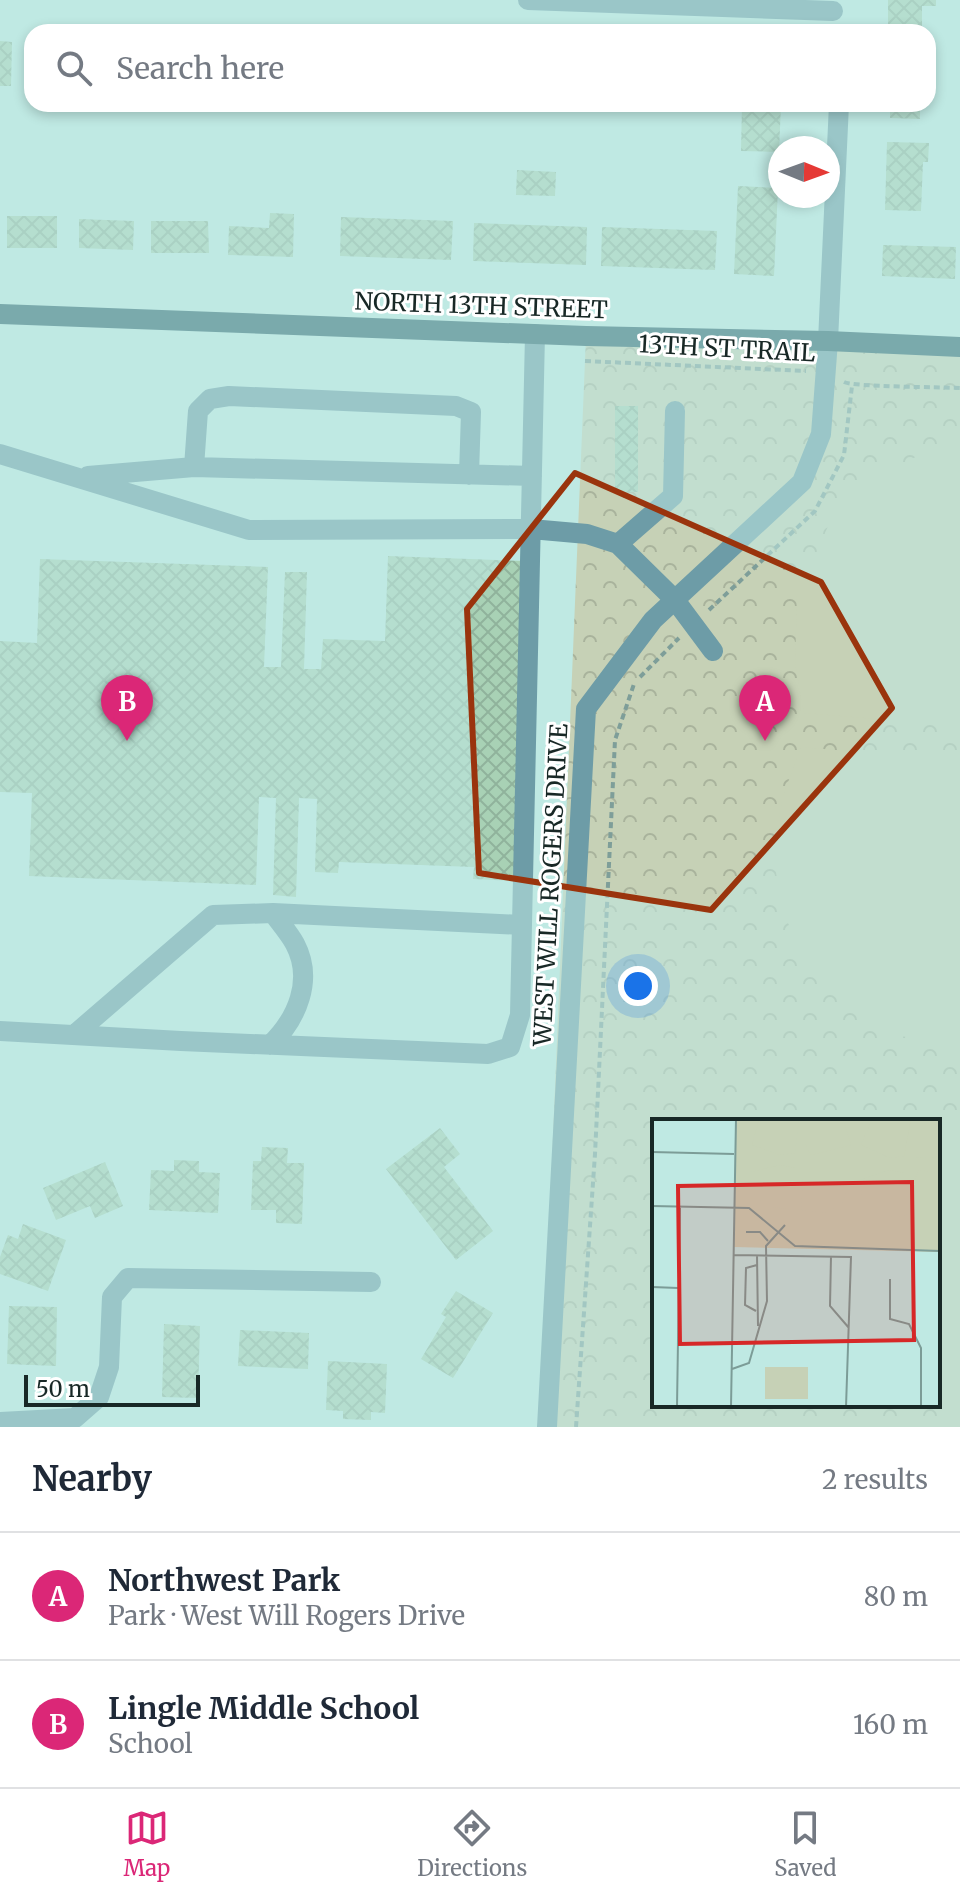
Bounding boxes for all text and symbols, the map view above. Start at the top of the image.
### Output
search box [24,24,936,112]
icon: search [52,46,96,90]
text: Search here [116,49,284,87]
north arrow [768,136,840,208]
street label: NORTH 13TH STREET [354,286,608,325]
street label: 13TH ST TRAIL [638,328,816,369]
pin: B [101,675,153,741]
pin: A [739,675,791,741]
street label: WEST WILL ROGERS DRIVE [527,722,574,1048]
your location [618,966,658,1006]
inset map [652,1119,940,1407]
scale bar [24,1371,200,1407]
text: 50 m [36,1375,90,1403]
text: Nearby [32,1458,152,1500]
text: 2 results [822,1463,928,1496]
text: Northwest Park [108,1561,340,1599]
text: A [49,1580,67,1613]
text: 80 m [864,1580,928,1613]
text: Park · West Will Rogers Drive [108,1599,465,1632]
text: Lingle Middle School [108,1689,419,1727]
text: B [49,1708,67,1741]
text: 160 m [853,1708,928,1741]
text: School [108,1727,193,1760]
tab: Map [123,1806,170,1882]
tab: Directions [417,1806,527,1882]
tab: Saved [774,1806,837,1882]

